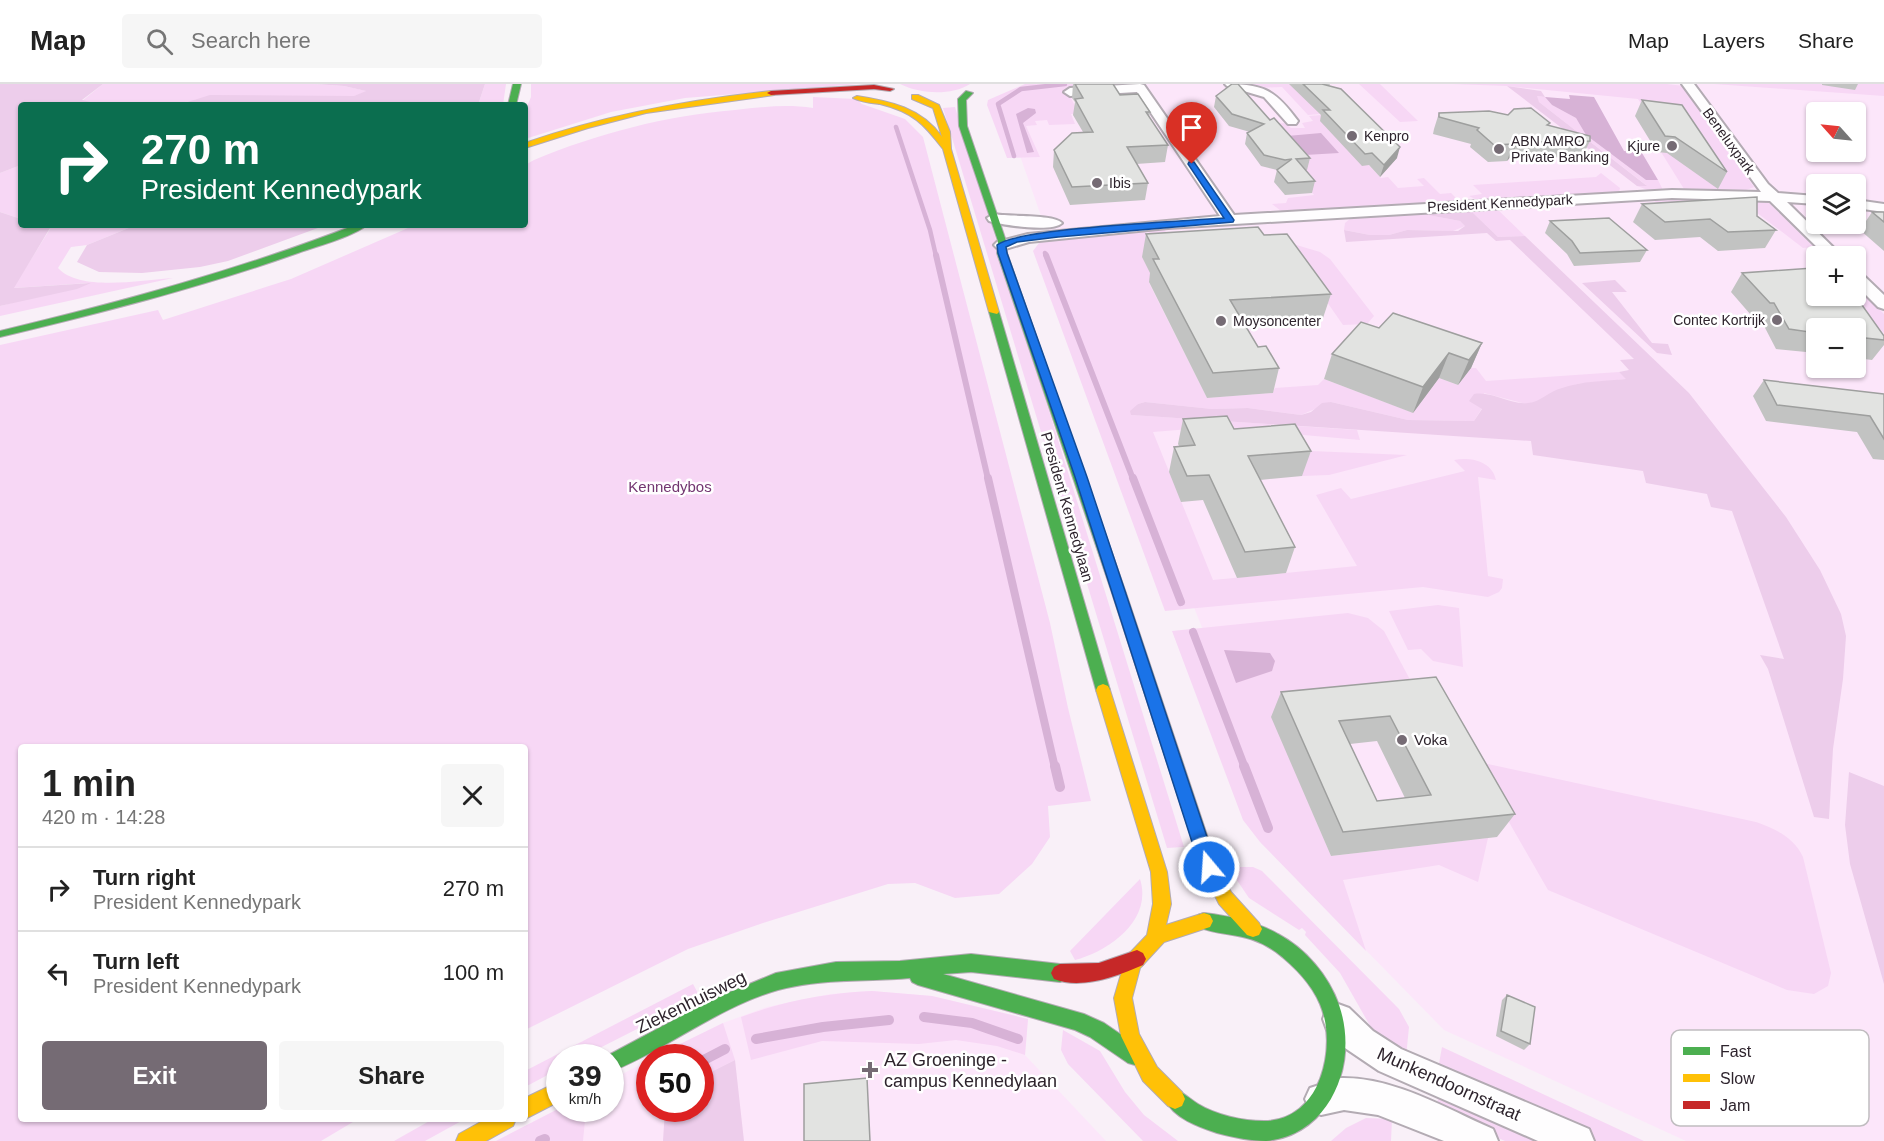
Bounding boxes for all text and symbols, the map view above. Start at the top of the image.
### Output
search box [122,14,542,68]
text: Map [30,25,86,56]
icon: search [143,25,176,58]
text: Search here [191,28,311,53]
text: Map [1628,29,1669,52]
text: Layers [1702,29,1765,52]
text: Share [1798,29,1854,52]
pin [1166,102,1217,164]
north arrow [1806,102,1866,162]
map controls [1806,102,1866,378]
street label: Beneluxpark [1700,105,1759,178]
icon: arrive [1175,111,1208,144]
icon: right [42,126,120,204]
text: 270 m [141,126,260,173]
place label: Kenpro [1364,128,1409,144]
marker: Kenpro [1345,129,1359,143]
place label: ABN AMRO Private Banking [1511,133,1609,165]
place label: Kjure [1627,138,1660,154]
marker: Kjure [1665,139,1679,153]
marker: ABN AMRO Private Banking [1492,142,1506,156]
button: layers [1806,174,1866,234]
text: President Kennedypark [141,175,422,205]
place label: Ibis [1109,175,1131,191]
marker: Ibis [1090,176,1104,190]
street label: President Kennedypark [1427,191,1574,215]
button: + [1806,246,1866,306]
place label: Contec Kortrijk [1673,312,1766,328]
place label: Moysoncenter [1233,313,1321,329]
marker: Contec Kortrijk [1770,313,1784,327]
marker: Moysoncenter [1214,314,1228,328]
button: − [1806,318,1866,378]
street label: President Kennedylaan [1038,430,1097,584]
park label: Kennedybos [628,478,712,495]
place label: Voka [1414,731,1448,748]
marker: Voka [1395,733,1409,747]
text: 1 min [42,763,136,804]
button: close [441,764,504,827]
text: 420 m · 14:28 [42,806,165,828]
position arrow [1177,835,1241,899]
text: Turn right [93,865,195,890]
icon: right [42,873,75,906]
text: 270 m [443,876,504,901]
text: President Kennedypark [93,891,301,913]
text: Turn left [93,949,179,974]
icon: left [42,957,75,990]
text: 100 m [443,960,504,985]
street label: Ziekenhuisweg [633,967,749,1037]
text: President Kennedypark [93,975,301,997]
legend [1671,1030,1869,1126]
button: Exit [42,1041,267,1110]
button: Share [279,1041,504,1110]
street label: Munkendoornstraat [1374,1043,1524,1125]
text: Fast [1720,1043,1752,1060]
speed limit sign: 50 [636,1044,714,1122]
place label: AZ Groeninge - campus Kennedylaan [884,1050,1057,1091]
text: 39 [568,1059,602,1092]
marker: AZ Groeninge - campus Kennedylaan [861,1061,879,1079]
text: Slow [1720,1070,1755,1087]
text: km/h [569,1090,601,1107]
text: Jam [1720,1097,1750,1114]

